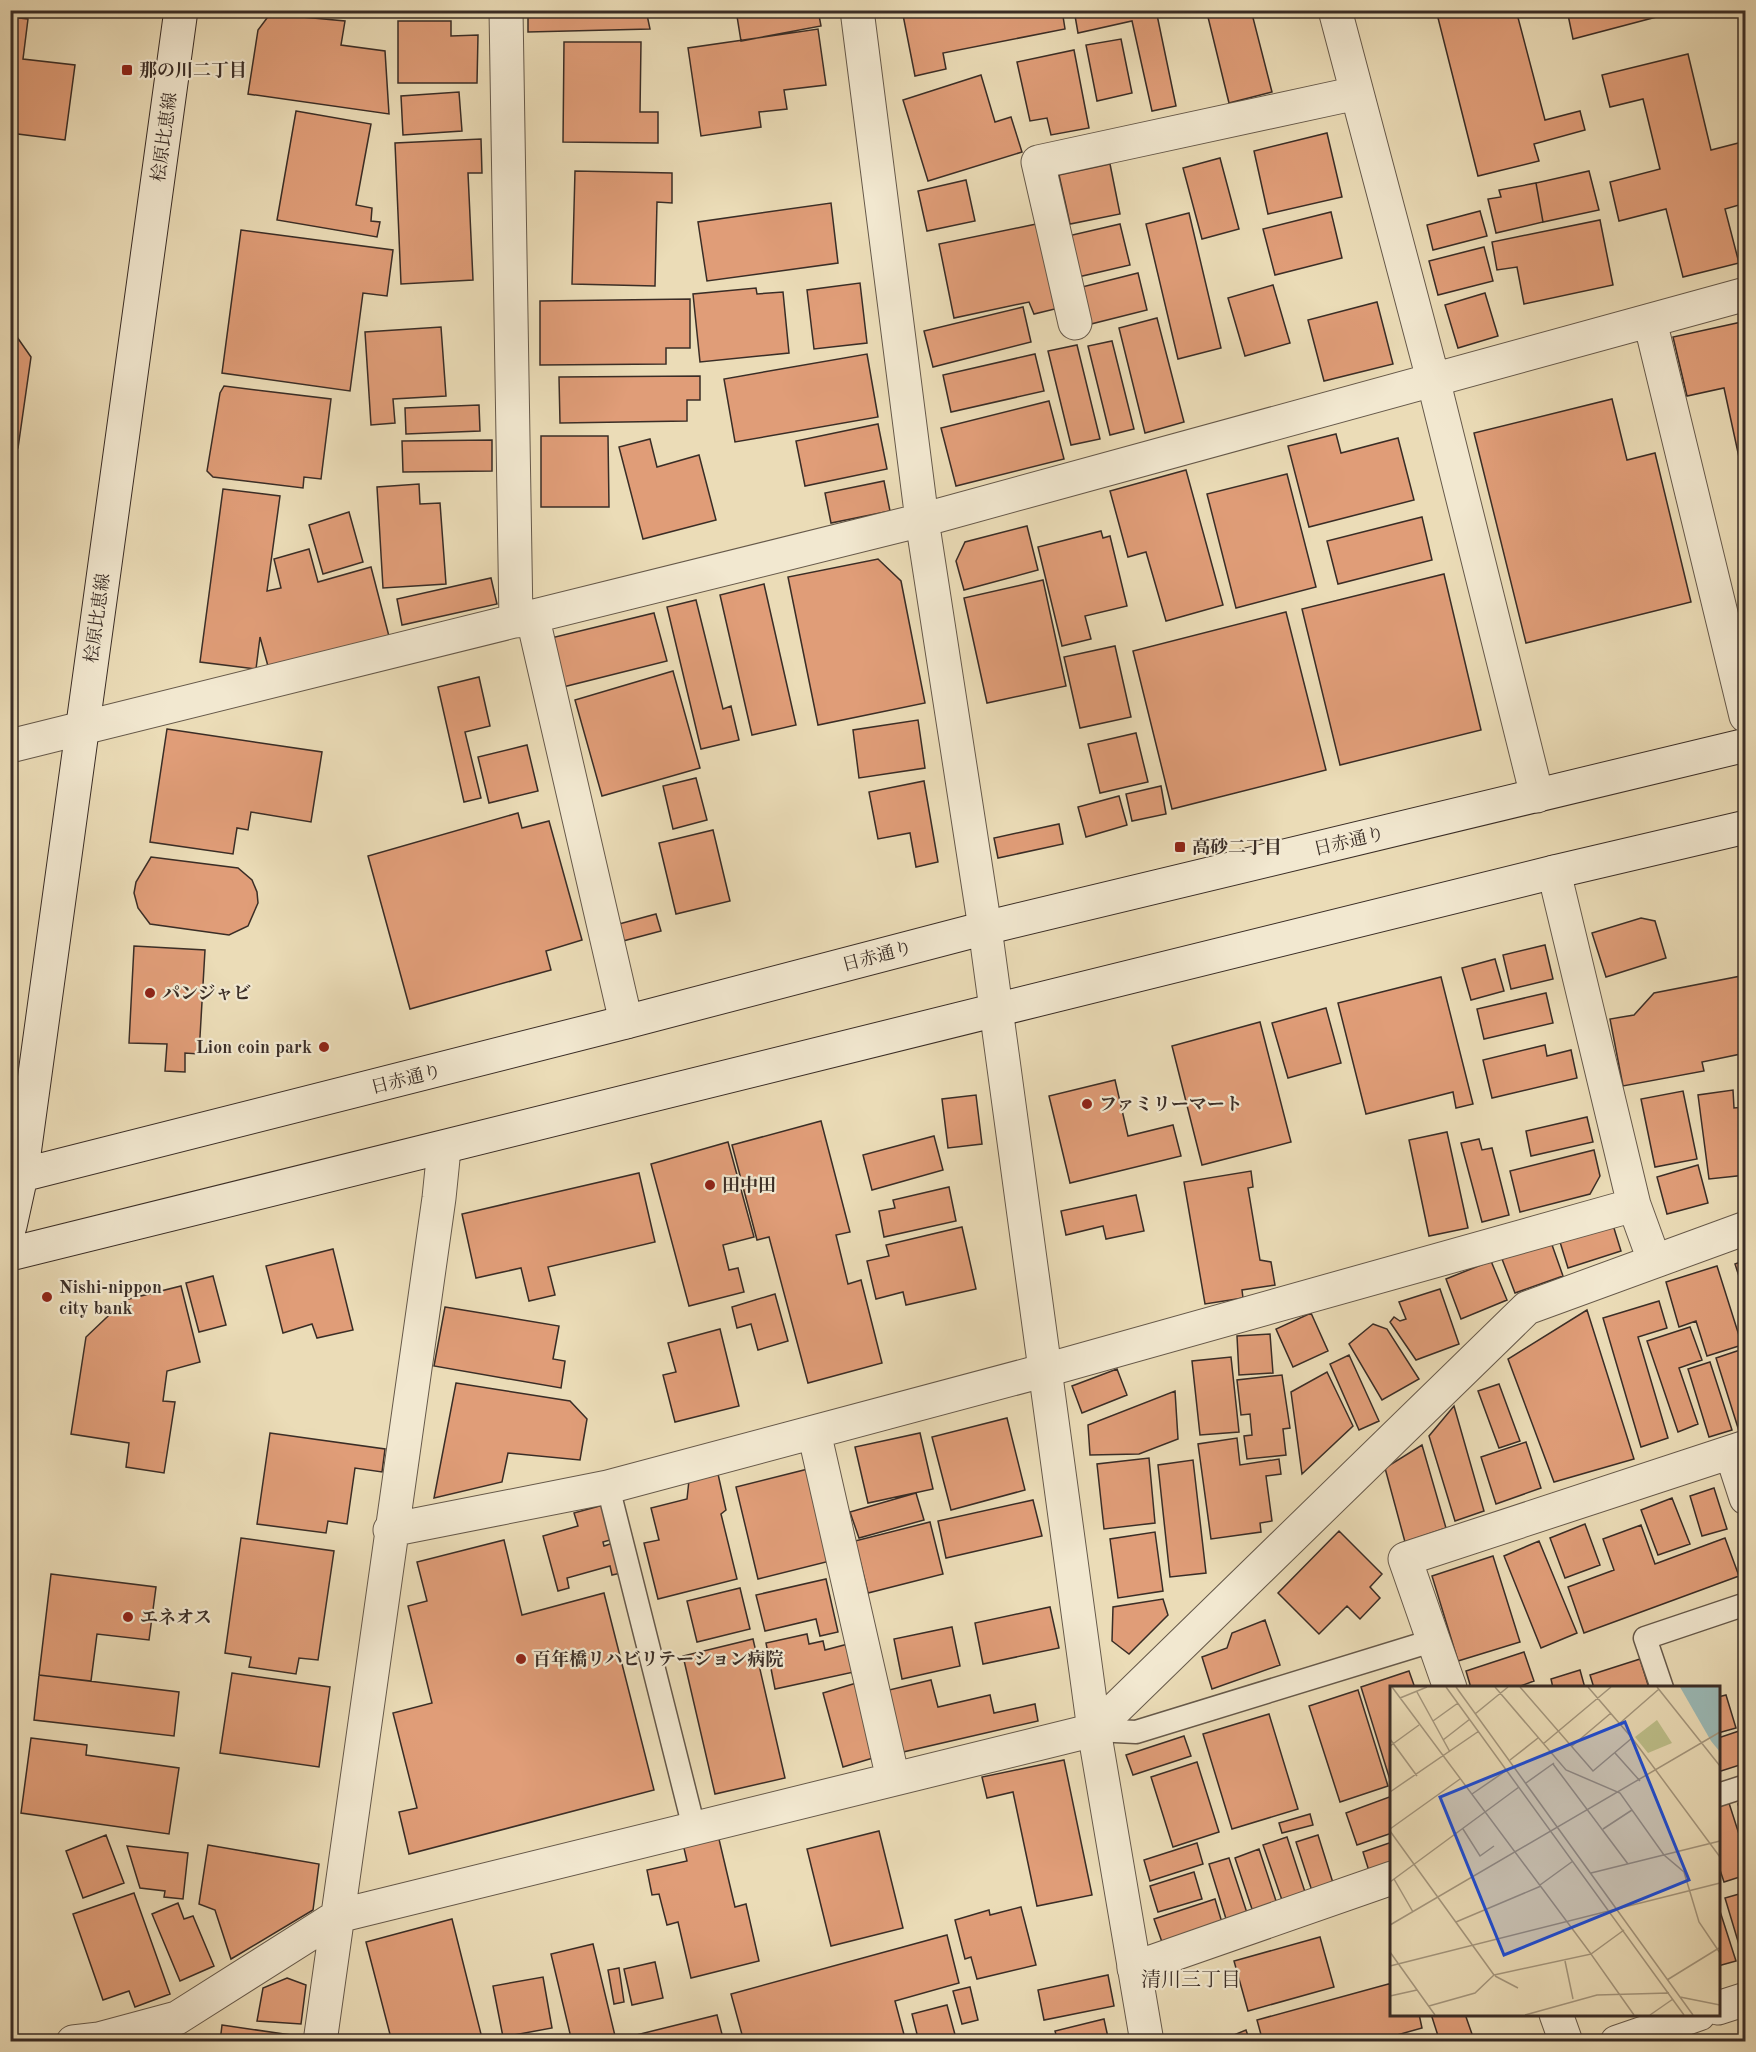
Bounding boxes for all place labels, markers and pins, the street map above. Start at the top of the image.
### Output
place label: 那の川二丁目 [139,60,247,80]
marker: 那の川二丁目 [120,63,134,77]
place label: 高砂二丁目 [1192,837,1282,857]
marker: 高砂二丁目 [1173,840,1187,854]
place label: パンジャビ [162,984,251,1003]
marker: パンジャビ [143,986,157,1000]
place label: Lion coin park [196,1039,312,1057]
marker: Lion coin park [317,1040,331,1054]
place label: ファミリーマート [1099,1095,1243,1114]
marker: ファミリーマート [1080,1097,1094,1111]
place label: 田中田 [722,1175,776,1195]
marker: 田中田 [703,1178,717,1192]
place label: Nishi-nippon city bank [59,1279,162,1318]
marker: Nishi-nippon city bank [40,1290,54,1304]
place label: エネオス [140,1607,212,1627]
marker: エネオス [121,1610,135,1624]
place label: 百年橋リハビリテーション病院 [533,1649,783,1669]
marker: 百年橋リハビリテーション病院 [514,1652,528,1666]

